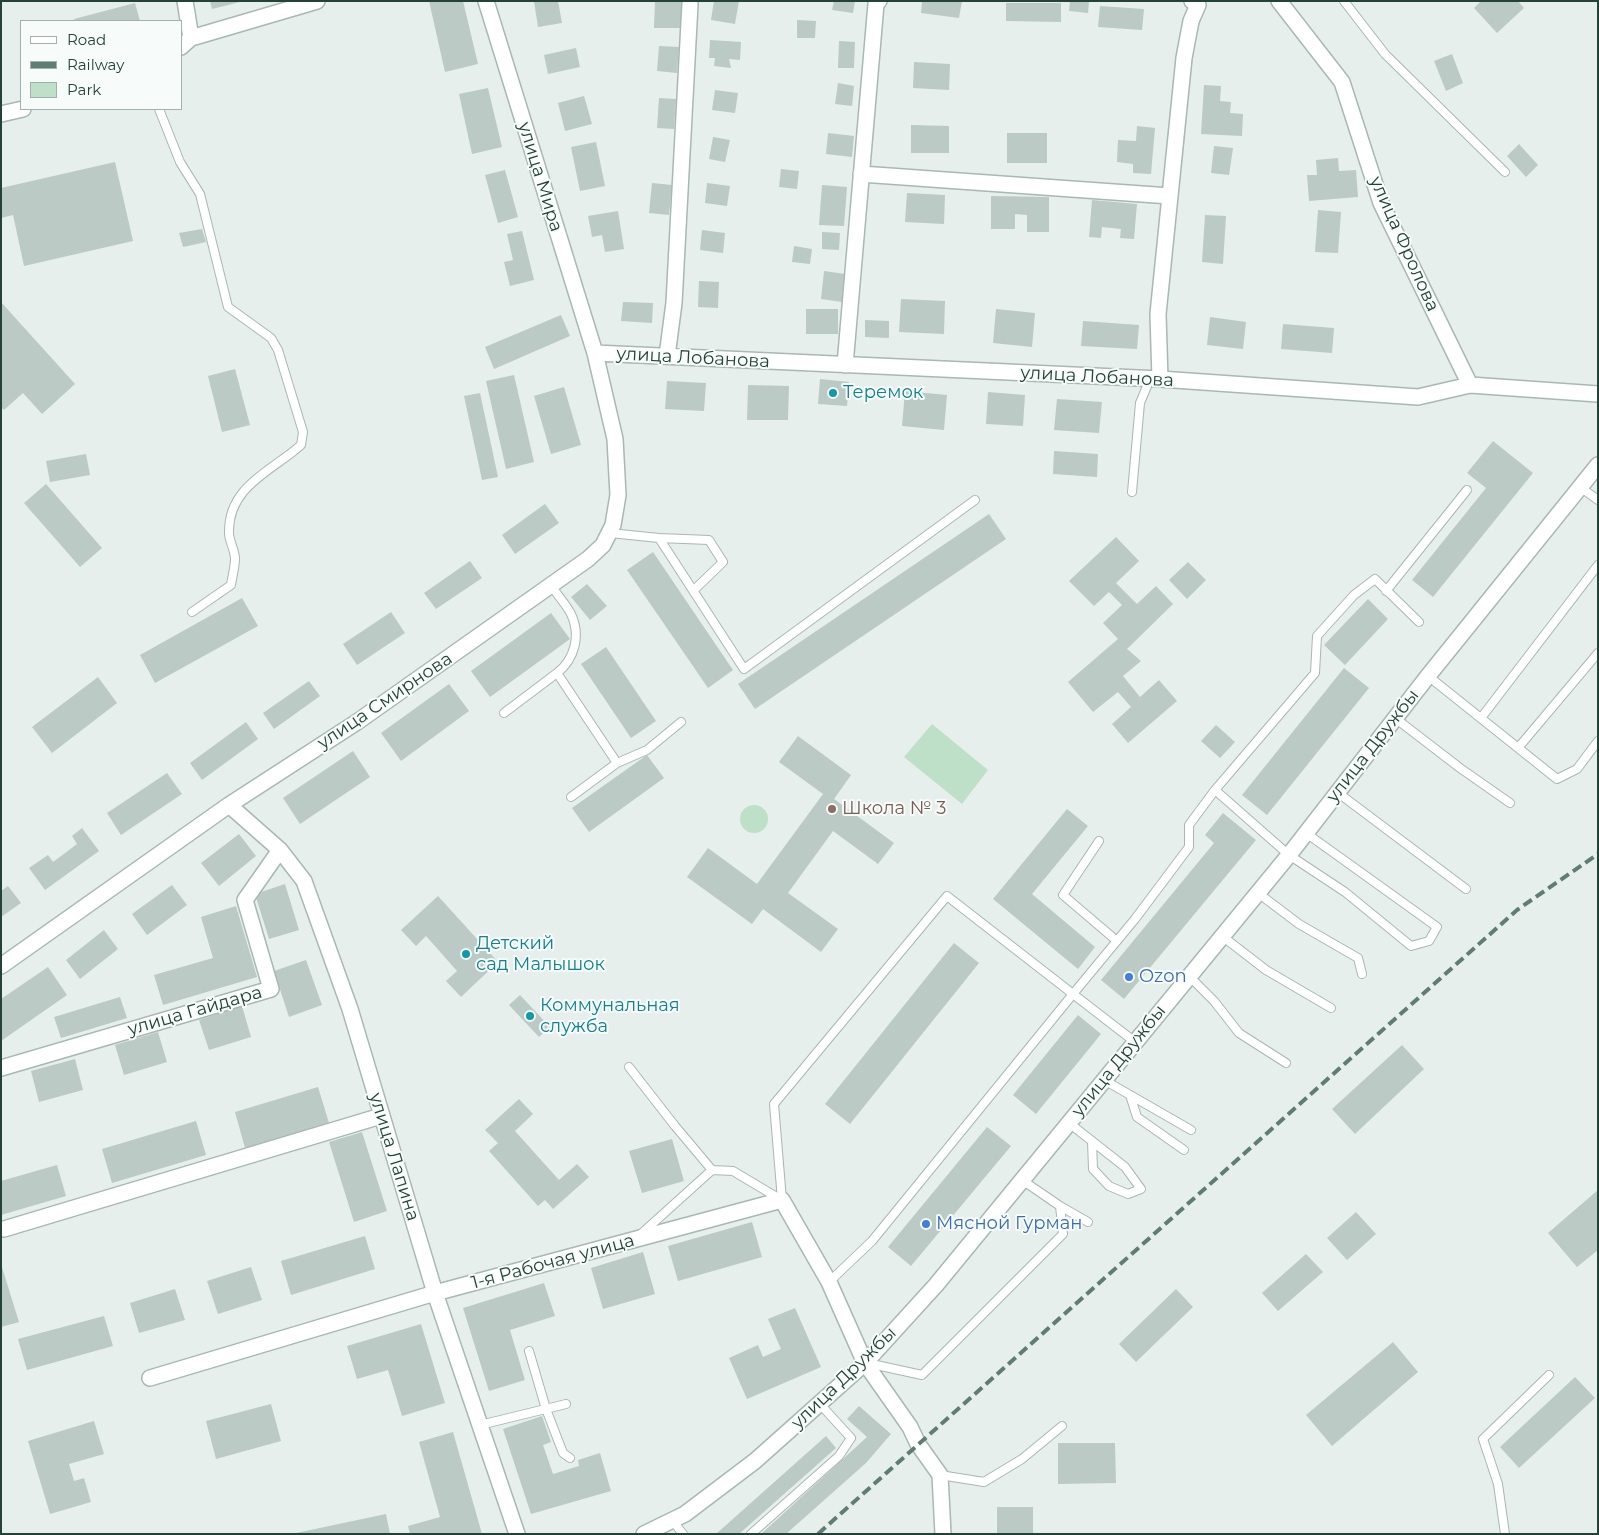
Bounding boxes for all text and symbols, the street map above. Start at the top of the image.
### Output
legend [20,20,182,110]
text: Road [67,30,106,49]
text: Railway [67,55,124,74]
text: Park [67,80,101,99]
street label: улица Мира [513,120,567,234]
street label: улица Фролова [1365,173,1443,315]
street label: улица Лобанова [616,343,770,373]
street label: улица Лобанова [1020,362,1174,392]
place label: Теремок [843,382,923,404]
marker: Теремок [827,387,839,399]
street label: улица Смирнова [314,648,456,754]
street label: улица Дружбы [1322,685,1424,807]
place label: Школа № 3 [842,798,946,820]
marker: Школа № 3 [826,803,838,815]
place label: Детский сад Малышок [476,933,605,976]
marker: Детский сад Малышок [460,948,472,960]
place label: Ozon [1139,966,1187,988]
marker: Ozon [1123,971,1135,983]
street label: улица Гайдара [125,982,265,1040]
place label: Коммунальная служба [540,995,680,1038]
street label: улица Дружбы [1067,1001,1171,1121]
marker: Коммунальная служба [524,1010,536,1022]
street label: улица Лапина [364,1090,424,1224]
place label: Мясной Гурман [936,1213,1082,1235]
marker: Мясной Гурман [920,1218,932,1230]
street label: 1-я Рабочая улица [469,1230,637,1294]
street label: улица Дружбы [787,1322,901,1434]

